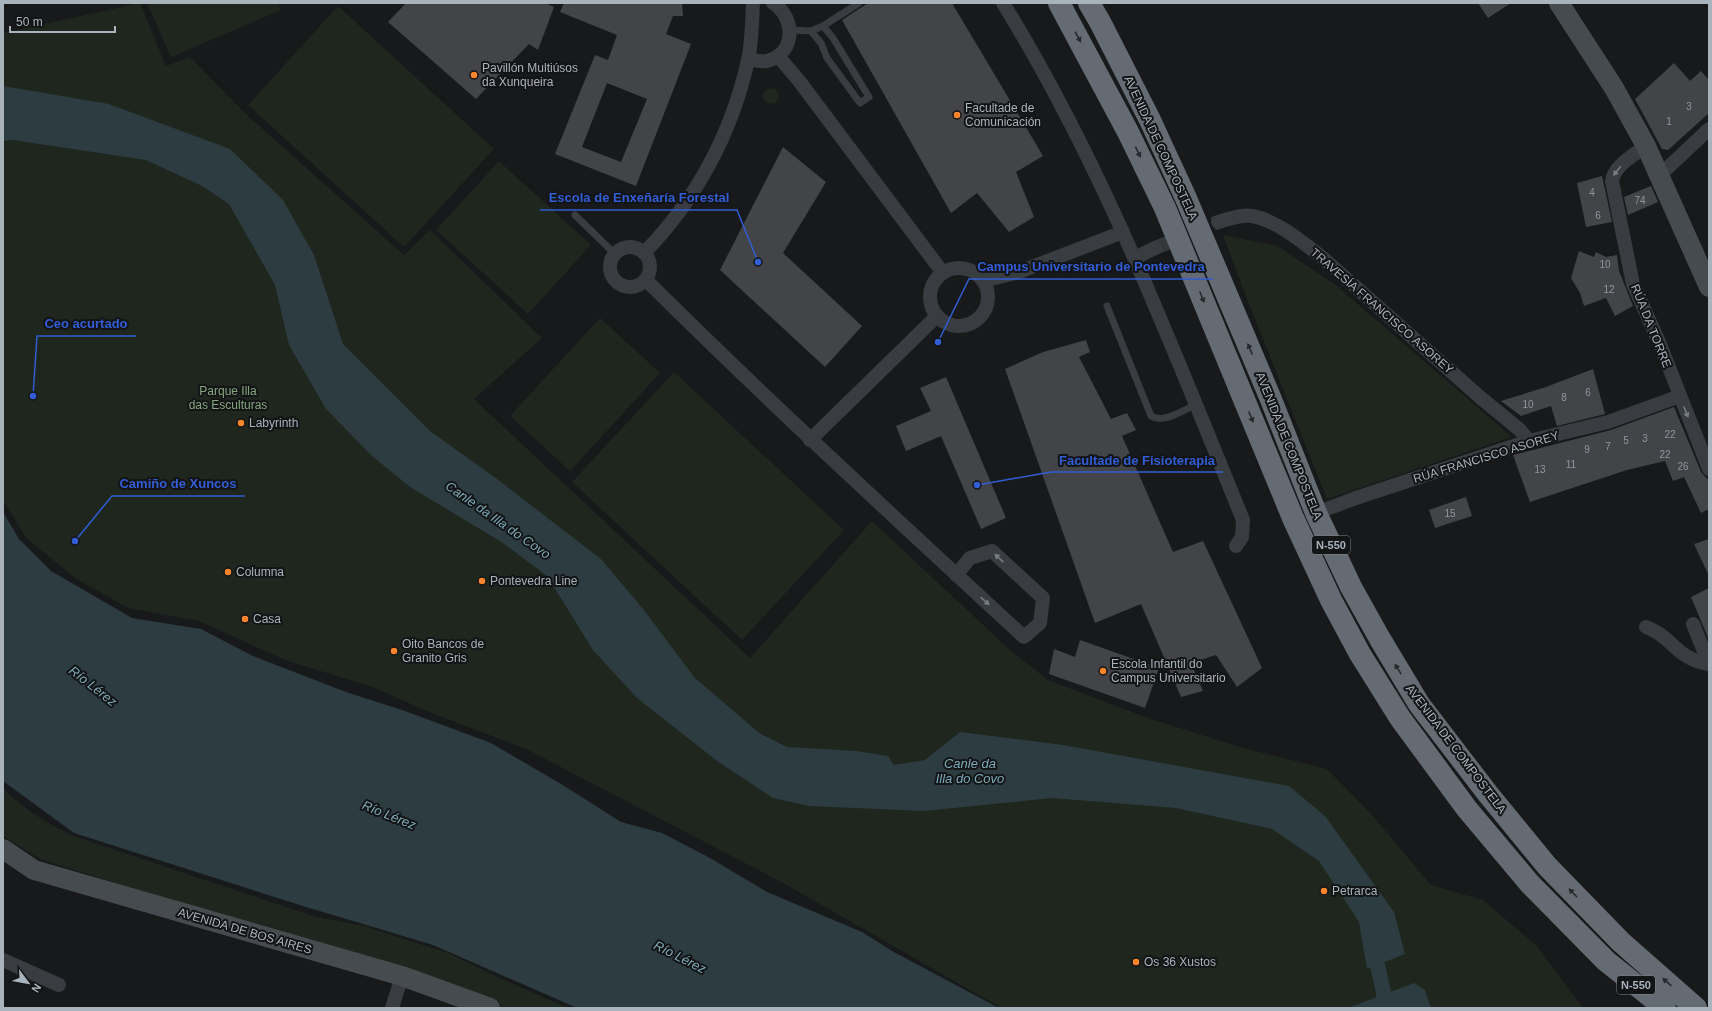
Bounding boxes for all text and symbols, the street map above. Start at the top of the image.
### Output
scale bar [10,8,115,34]
text: 50 m [16,15,43,29]
one-way arrow [1075,31,1081,43]
place label: Pavillón Multiúsos da Xunqueira [482,61,578,89]
marker: Pavillón Multiúsos da Xunqueira [469,70,479,80]
street label: AVENIDA DE COMPOSTELA [1121,74,1201,222]
place label: Facultade de Comunicación [965,101,1041,129]
house number: 3 [1686,101,1692,112]
marker: Facultade de Comunicación [952,110,962,120]
house number: 1 [1666,116,1672,127]
one-way arrow [1135,146,1141,158]
one-way arrow [1613,165,1621,176]
callout: Escola de Enxeñaría Forestal [540,185,737,210]
house number: 4 [1589,187,1595,198]
text: Escola de Enxeñaría Forestal [549,190,729,205]
house number: 74 [1634,195,1646,206]
house number: 6 [1595,210,1601,221]
street label: TRAVESÍA FRANCISCO ASOREY [1308,244,1457,377]
callout: Campus Universitario de Pontevedra [969,254,1213,279]
text: Campus Universitario de Pontevedra [977,259,1206,274]
house number: 10 [1599,259,1611,270]
street label: RÚA DA TORRE [1628,282,1675,370]
house number: 12 [1603,284,1615,295]
one-way arrow [1199,291,1205,303]
callout: Ceo acurtado [37,311,136,336]
text: Ceo acurtado [44,316,128,331]
one-way arrow [1246,342,1252,354]
street label: AVENIDA DE COMPOSTELA [1253,370,1325,522]
park label: Parque Illa das Esculturas [189,384,267,412]
house number: 6 [1585,387,1591,398]
house number: 8 [1561,392,1567,403]
house number: 10 [1522,399,1534,410]
one-way arrow [1683,407,1689,419]
one-way arrow [1249,411,1255,423]
place label: Labyrinth [249,416,298,430]
marker: Labyrinth [236,418,246,428]
street label: RÚA FRANCISCO ASOREY [1411,427,1560,486]
house number: 22 [1664,429,1676,440]
house number: 3 [1642,433,1648,444]
house number: 5 [1623,435,1629,446]
house number: 7 [1605,441,1611,452]
house number: 9 [1584,444,1590,455]
callout: Facultade de Fisioterapia [1051,447,1223,472]
house number: 22 [1659,449,1671,460]
text: Facultade de Fisioterapia [1059,453,1216,468]
house number: 11 [1566,459,1577,470]
house number: 26 [1677,461,1689,472]
house number: 13 [1534,464,1546,475]
callout: Camiño de Xuncos [112,471,245,496]
text: Camiño de Xuncos [119,476,237,491]
water label: Canle da Illa do Covo [443,478,553,562]
house number: 15 [1444,508,1456,519]
road number: N-550 [1312,536,1350,554]
one-way arrow [994,553,1004,562]
place label: Columna [236,565,284,579]
marker: Columna [223,567,233,577]
place label: Pontevedra Line [490,574,578,588]
marker: Pontevedra Line [477,576,487,586]
one-way arrow [980,597,990,606]
place label: Casa [253,612,281,626]
marker: Casa [240,614,250,624]
place label: Oito Bancos de Granito Gris [402,637,484,665]
marker: Oito Bancos de Granito Gris [389,646,399,656]
place label: Escola Infantil do Campus Universitario [1111,657,1226,685]
water label: Río Lérez [66,663,120,710]
one-way arrow [1395,663,1402,675]
marker: Escola Infantil do Campus Universitario [1098,666,1108,676]
street label: AVENIDA DE COMPOSTELA [1403,682,1509,816]
water label: Canle da Illa do Covo [936,756,1004,786]
water label: Río Lérez [360,797,418,833]
place label: Petrarca [1332,884,1378,898]
marker: Petrarca [1319,886,1329,896]
one-way arrow [1568,888,1578,898]
street label: AVENIDA DE BOS AIRES [177,905,313,957]
water label: Río Lérez [651,938,709,977]
place label: Os 36 Xustos [1144,955,1216,969]
marker: Os 36 Xustos [1131,957,1141,967]
north arrow [8,963,48,1003]
road number: N-550 [1617,976,1655,994]
one-way arrow [1661,978,1672,987]
text: N [29,982,44,995]

